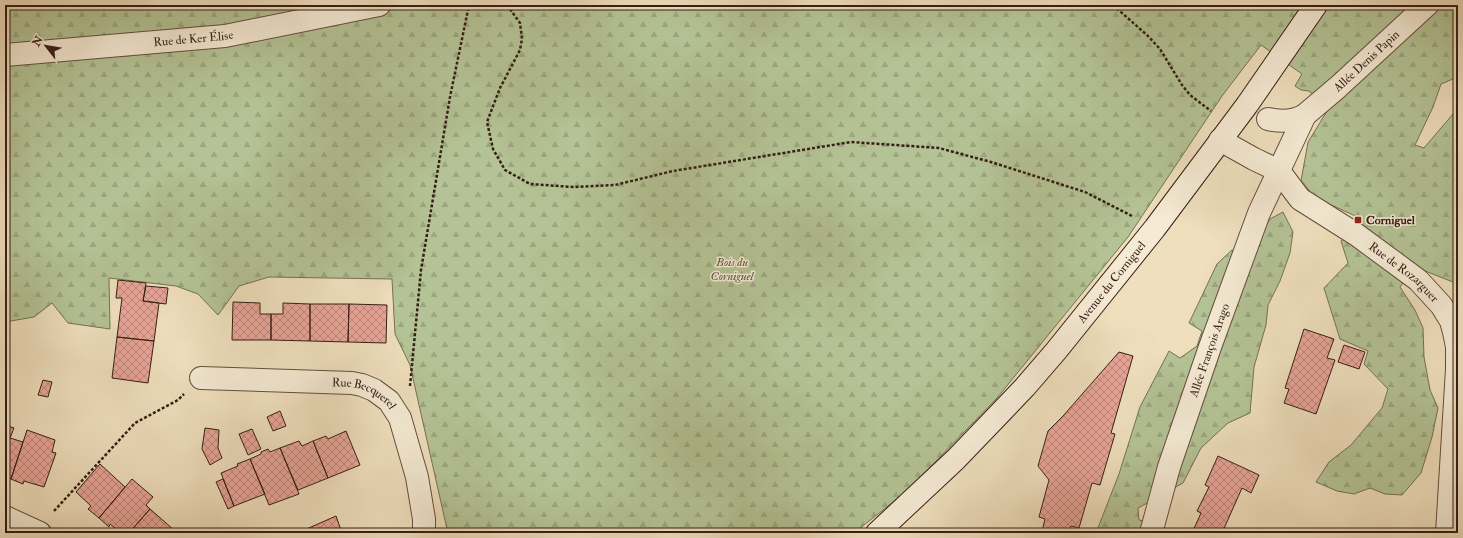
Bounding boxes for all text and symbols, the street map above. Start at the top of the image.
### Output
north arrow [26,26,66,66]
street label: Rue de Ker Élise [153,27,235,50]
street label: Allée Denis Papin [1330,27,1402,96]
text: N [29,33,47,50]
place label: Corniguel [1366,213,1416,228]
marker: Corniguel [1353,215,1363,225]
street label: Avenue du Corniguel [1073,238,1149,327]
street label: Rue de Rozarguer [1366,239,1443,306]
park label: Bois du Corniguel [711,255,755,284]
street label: Allée François Arago [1186,301,1233,400]
street label: Rue Becquerel [332,375,400,412]

